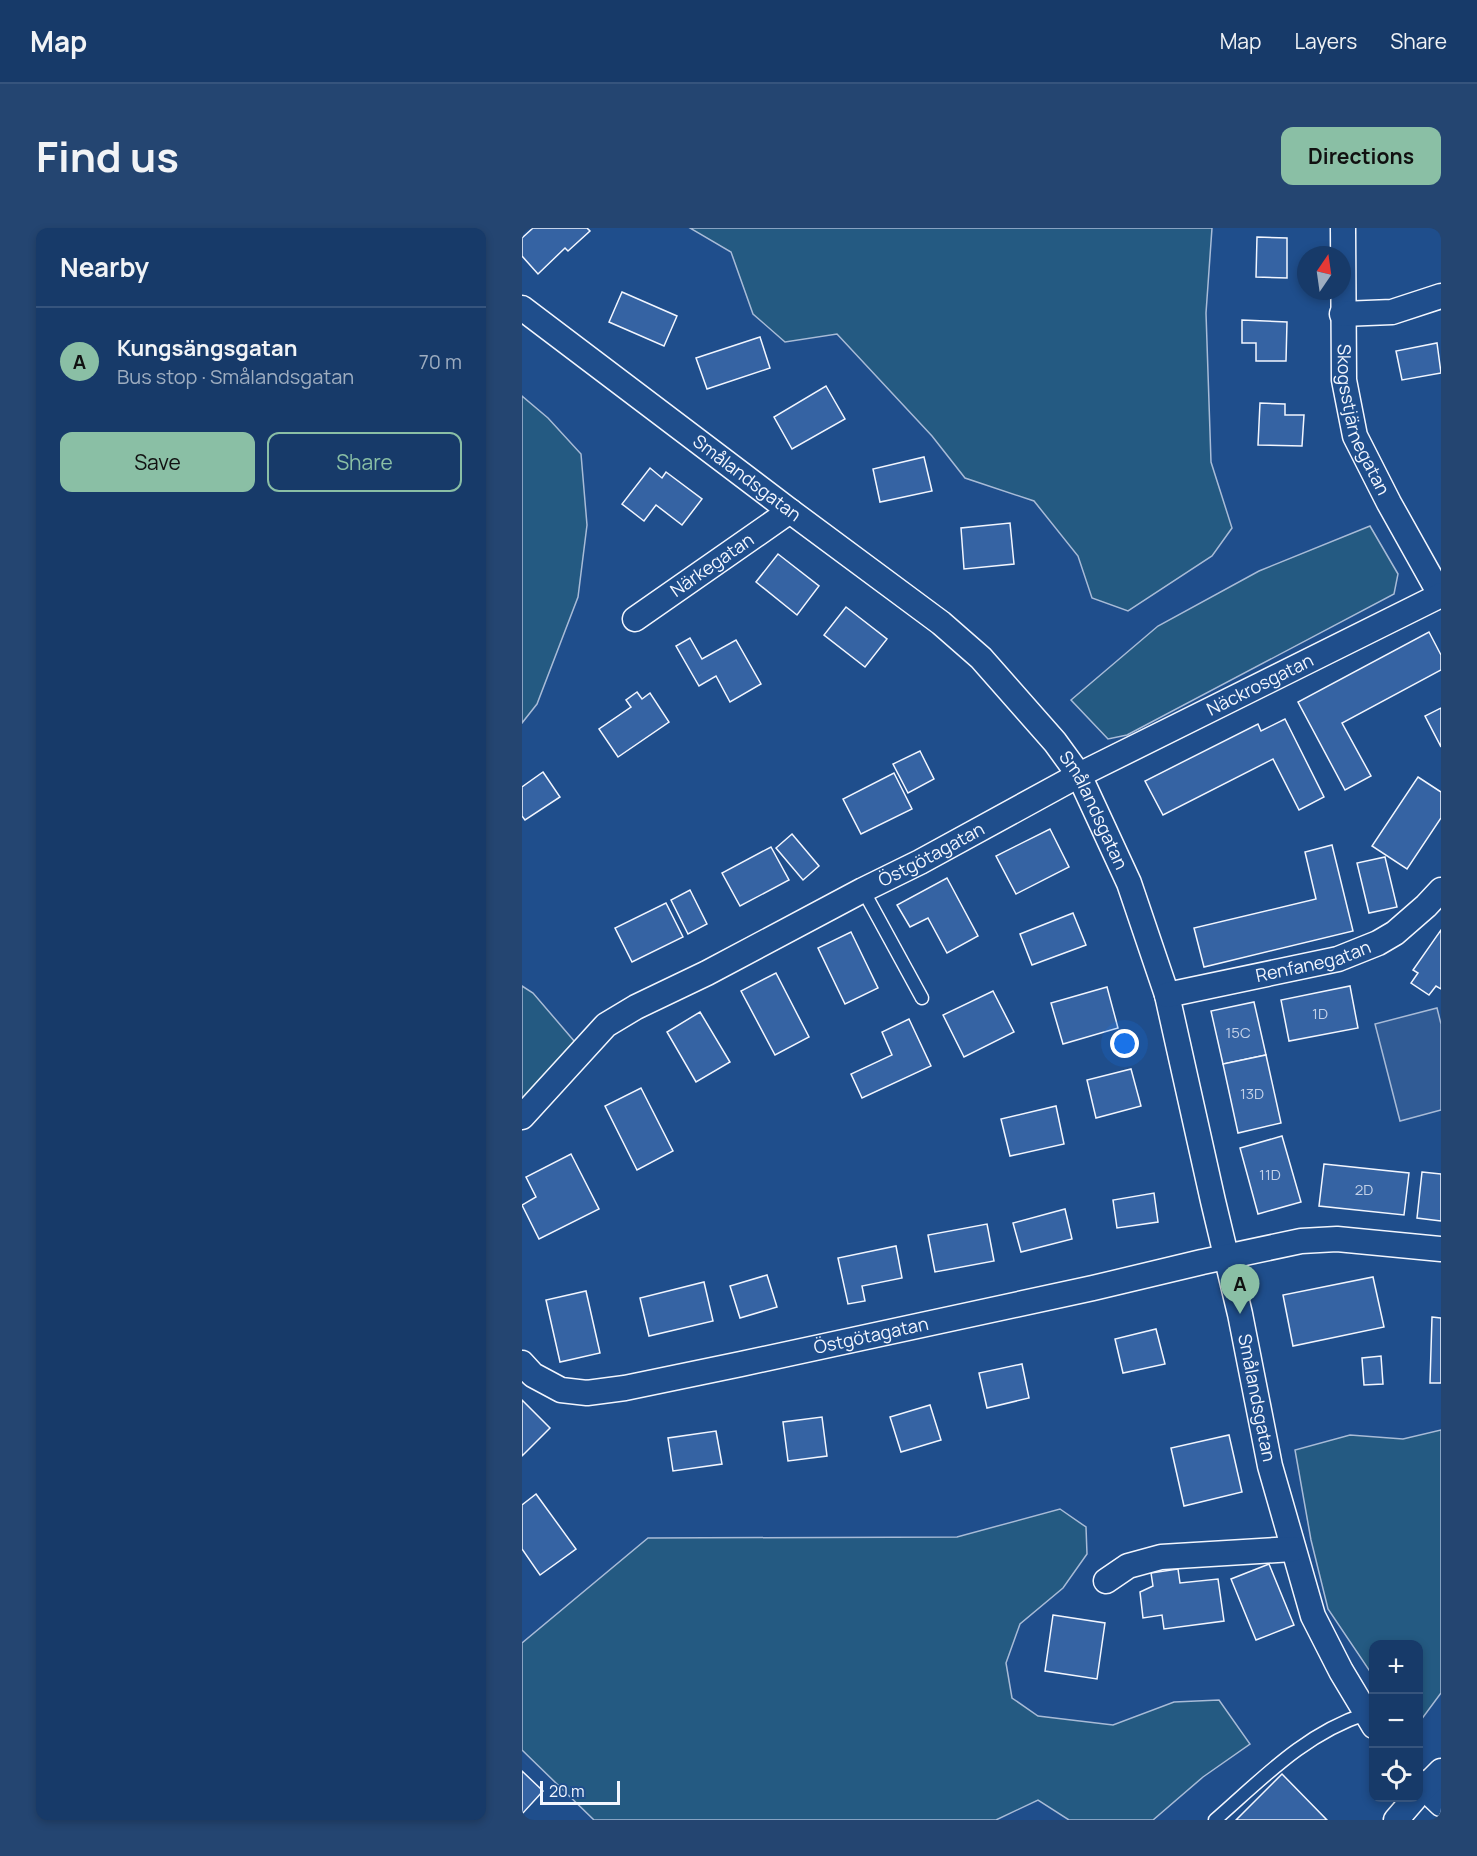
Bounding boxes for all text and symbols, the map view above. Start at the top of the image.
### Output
text: Map [30,22,87,60]
text: Map [1220,27,1261,55]
text: Layers [1294,27,1357,55]
text: Share [1390,27,1447,55]
text: Find us [36,127,179,185]
button: Directions [1281,127,1441,185]
north arrow [1297,246,1351,300]
text: Nearby [60,249,149,285]
text: Kungsängsgatan [117,333,298,363]
street label: Skogsstjärnegatan [1333,344,1396,499]
text: A [73,348,86,375]
text: 70 m [419,348,462,375]
text: Bus stop · Smålandsgatan [117,363,354,390]
street label: Smålandsgatan [688,429,806,526]
button: Save [60,432,255,492]
button: Share [267,432,462,492]
street label: Närkegatan [665,527,758,602]
street label: Näckrosgatan [1202,647,1317,721]
street label: Smålandsgatan [1054,745,1134,873]
street label: Östgötagatan [874,816,988,892]
street label: Renfanegatan [1253,934,1374,987]
house number: 1D [1312,1003,1328,1024]
house number: 15C [1225,1022,1251,1043]
your location [1110,1029,1139,1058]
house number: 13D [1240,1083,1264,1104]
house number: 11D [1259,1164,1281,1185]
house number: 2D [1355,1179,1373,1200]
pin: A [1220,1264,1260,1314]
street label: Östgötagatan [811,1311,930,1359]
street label: Smålandsgatan [1233,1331,1282,1464]
map controls [1369,1640,1423,1802]
button: + [1369,1640,1423,1694]
button: − [1369,1694,1423,1748]
button: locate [1369,1748,1423,1802]
scale bar [540,1778,620,1806]
text: 20 m [549,1780,585,1802]

